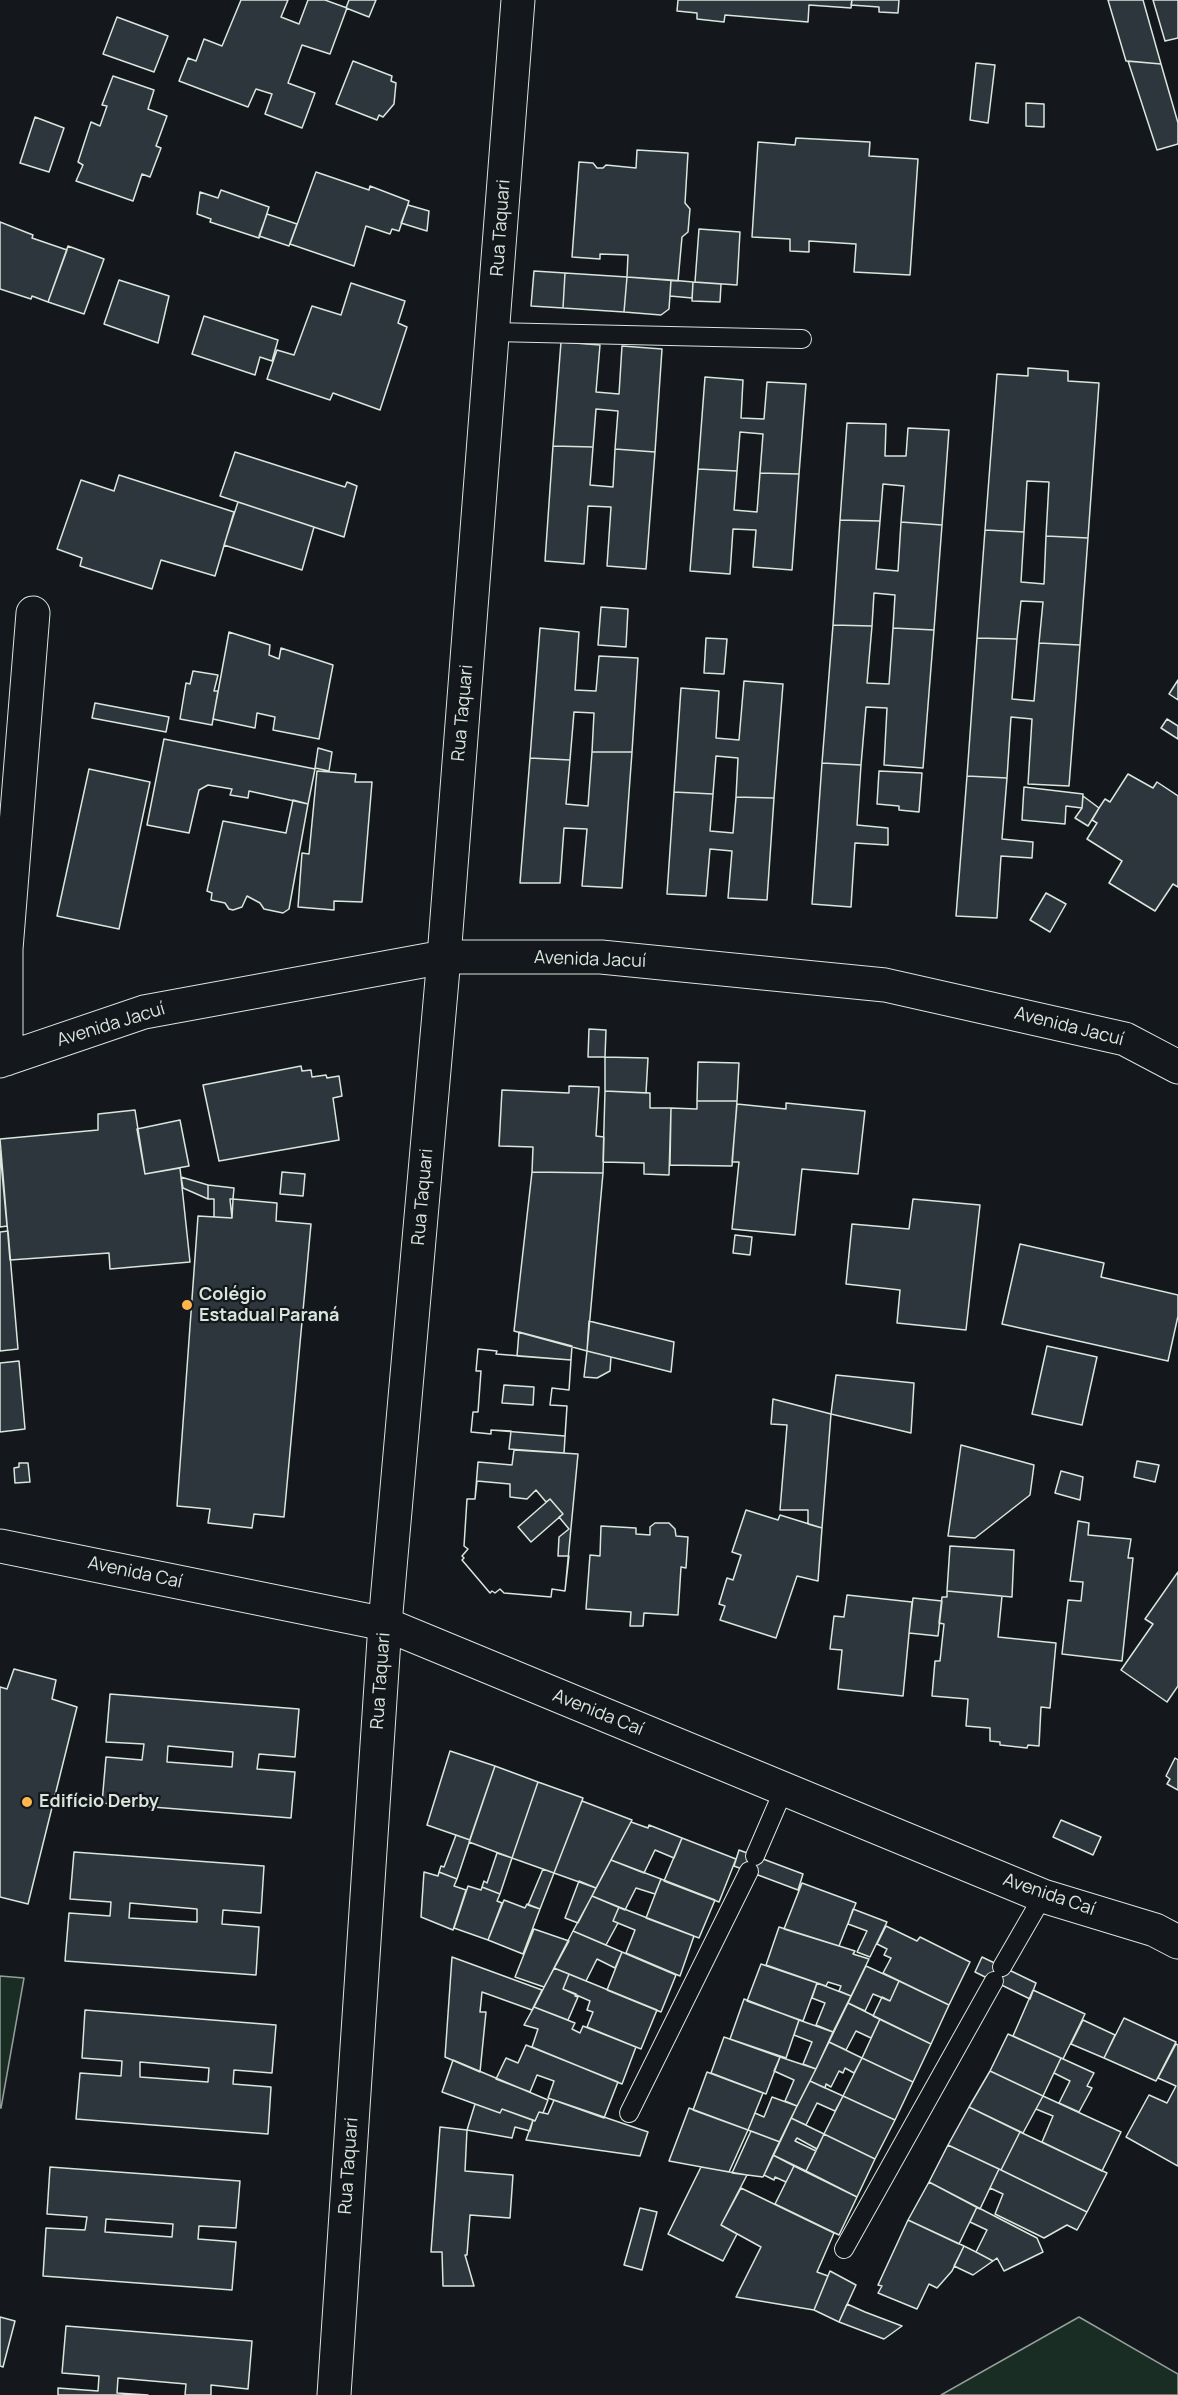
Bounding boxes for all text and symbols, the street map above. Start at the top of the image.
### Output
street label: Rua Taquari [487,179,515,277]
street label: Rua Taquari [448,664,478,762]
street label: Avenida Jacuí [534,947,646,973]
street label: Avenida Jacuí [54,998,168,1052]
street label: Avenida Jacuí [1012,1003,1126,1051]
street label: Rua Taquari [408,1148,438,1246]
place label: Colégio Estadual Paraná [199,1284,339,1326]
marker: Colégio Estadual Paraná [180,1298,194,1312]
street label: Avenida Caí [86,1552,184,1594]
street label: Rua Taquari [367,1632,395,1730]
street label: Avenida Caí [549,1685,647,1741]
place label: Edifício Derby [39,1791,159,1813]
marker: Edifício Derby [20,1795,34,1809]
street label: Avenida Caí [1000,1869,1098,1921]
street label: Rua Taquari [335,2117,363,2215]

